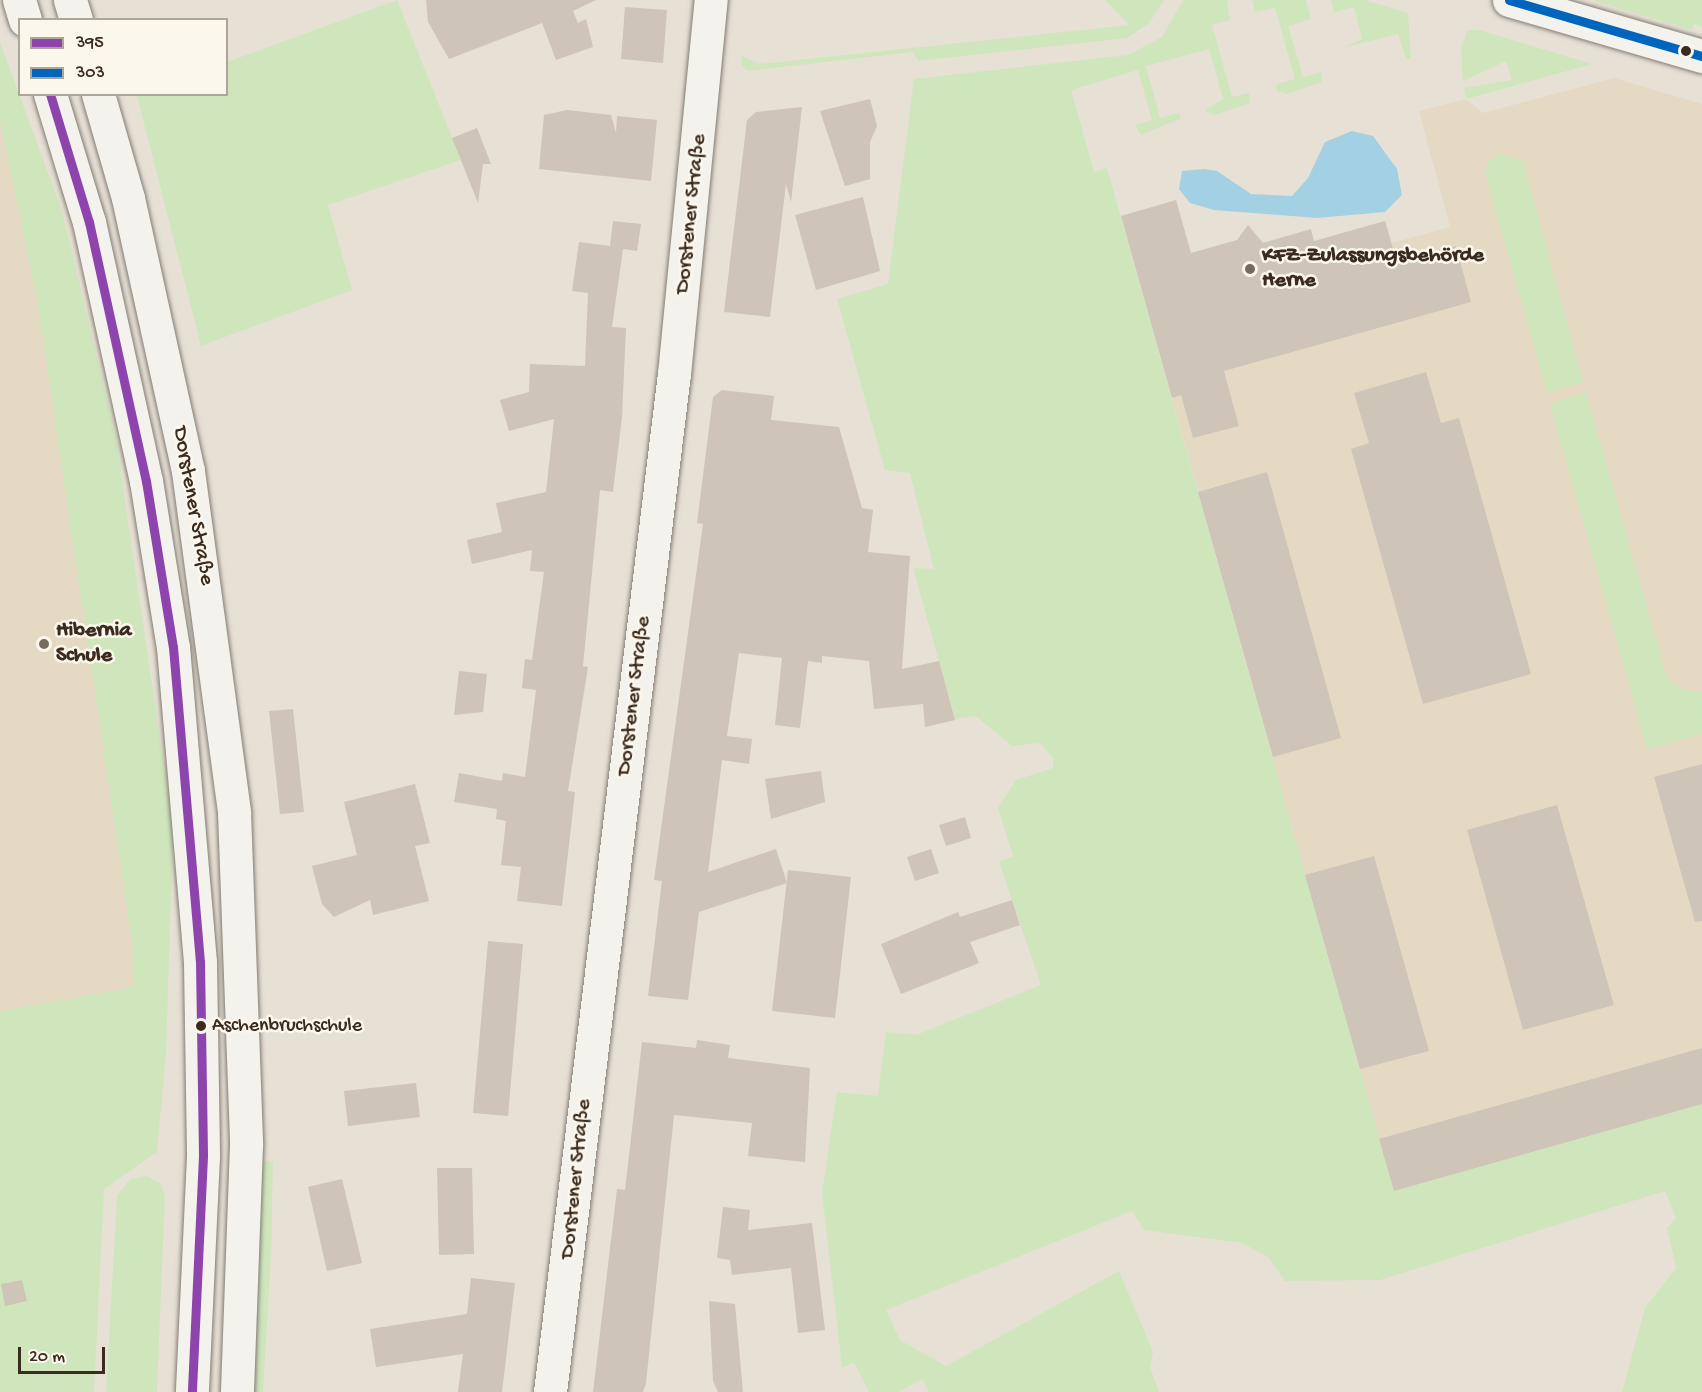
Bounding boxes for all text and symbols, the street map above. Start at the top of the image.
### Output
legend [18,18,228,96]
text: 395 [76,33,104,54]
unlabelled marker [1680,45,1692,57]
text: 303 [76,63,105,84]
street label: Dorstener Straße [670,133,714,295]
place label: KFZ-Zulassungsbehörde Herne [1262,243,1484,294]
marker: KFZ-Zulassungsbehörde Herne [1243,262,1257,276]
street label: Dorstener Straße [165,425,219,587]
street label: Dorstener Straße [612,615,658,777]
place label: Hibernia Schule [56,618,132,670]
marker: Hibernia Schule [37,637,51,651]
place label: Aschenbruchschule [212,1014,362,1038]
marker: Aschenbruchschule [195,1020,207,1032]
street label: Dorstener Straße [555,1098,599,1260]
scale bar [21,1335,108,1373]
text: 20 m [29,1347,65,1368]

